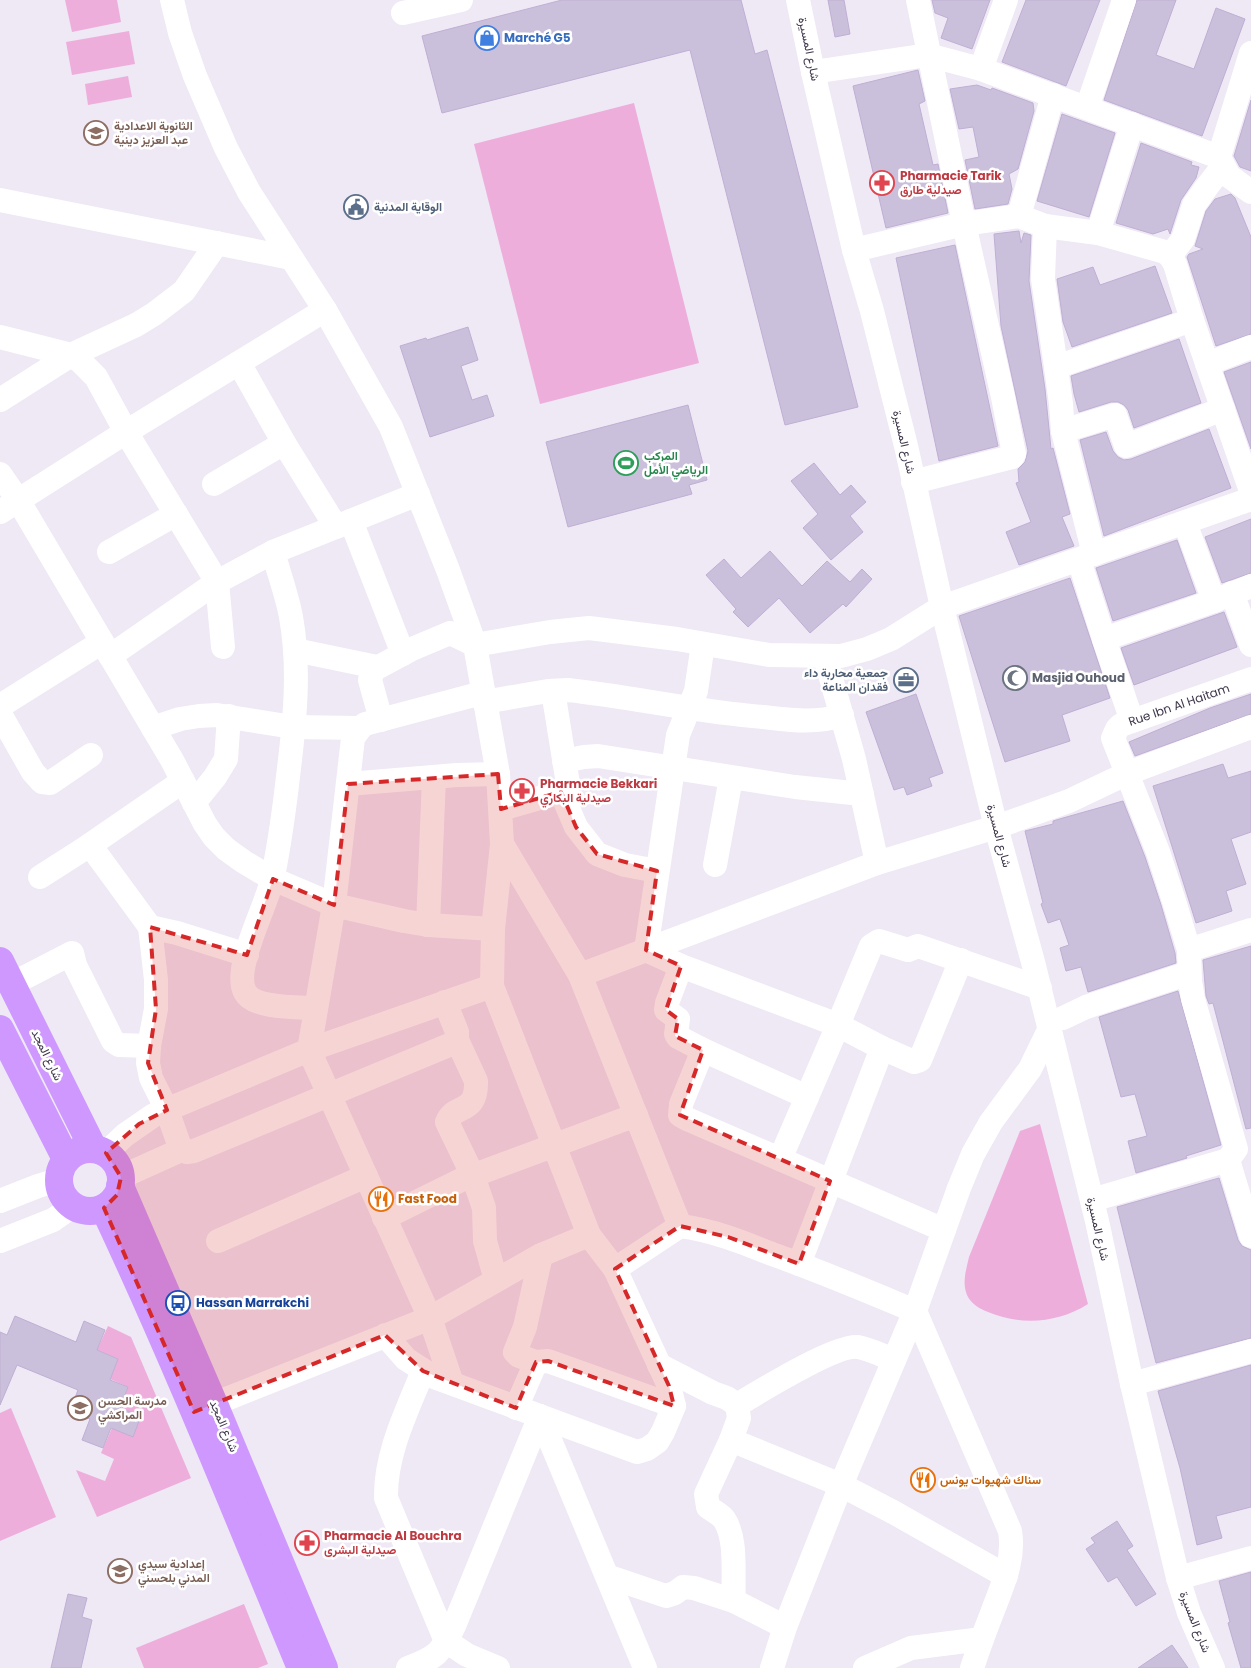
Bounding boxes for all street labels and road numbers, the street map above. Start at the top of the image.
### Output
street label: شارع المسيرة [793,16,825,82]
street label: شارع المسيرة [888,408,920,476]
street label: Rue Ibn Al Haitam [1126,679,1232,730]
street label: شارع المسيرة [982,802,1016,870]
street label: شارع المجد [27,1026,67,1084]
street label: شارع المسيرة [1082,1195,1114,1263]
street label: شارع المجد [205,1397,243,1455]
street label: شارع المسيرة [1175,1589,1215,1655]

